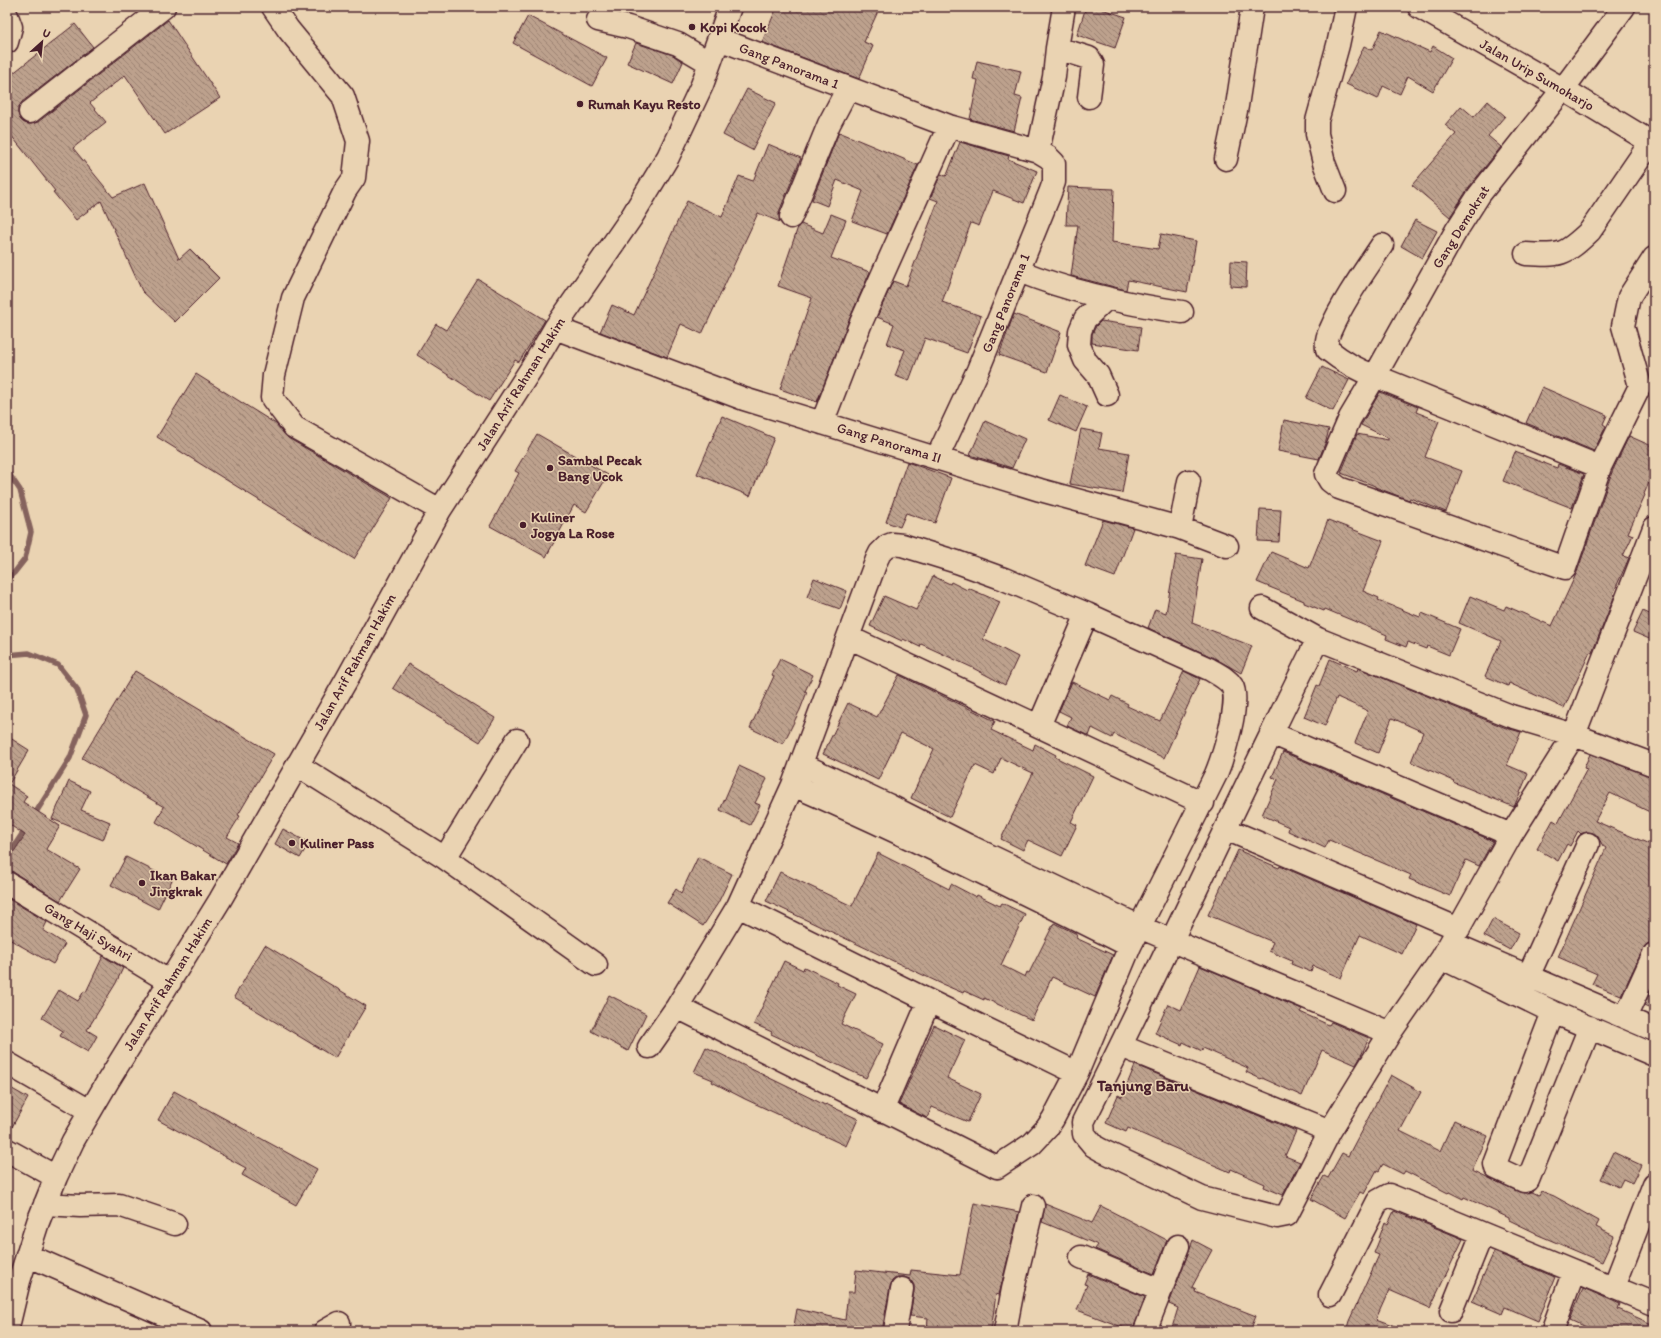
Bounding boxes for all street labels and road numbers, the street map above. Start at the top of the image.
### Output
street label: Jalan Urip Sumoharjo [1477,35,1597,115]
street label: Gang Panorama 1 [737,39,842,93]
street label: Gang Demokrat [1429,182,1493,272]
street label: Gang Panorama 1 [978,250,1034,355]
street label: Jalan Arif Rahman Hakim [473,314,569,454]
street label: Gang Panorama II [835,419,943,467]
street label: Jalan Arif Rahman Hakim [310,590,400,733]
street label: Gang Haji Syahri [41,899,135,965]
street label: Jalan Arif Rahman Hakim [120,914,216,1054]

